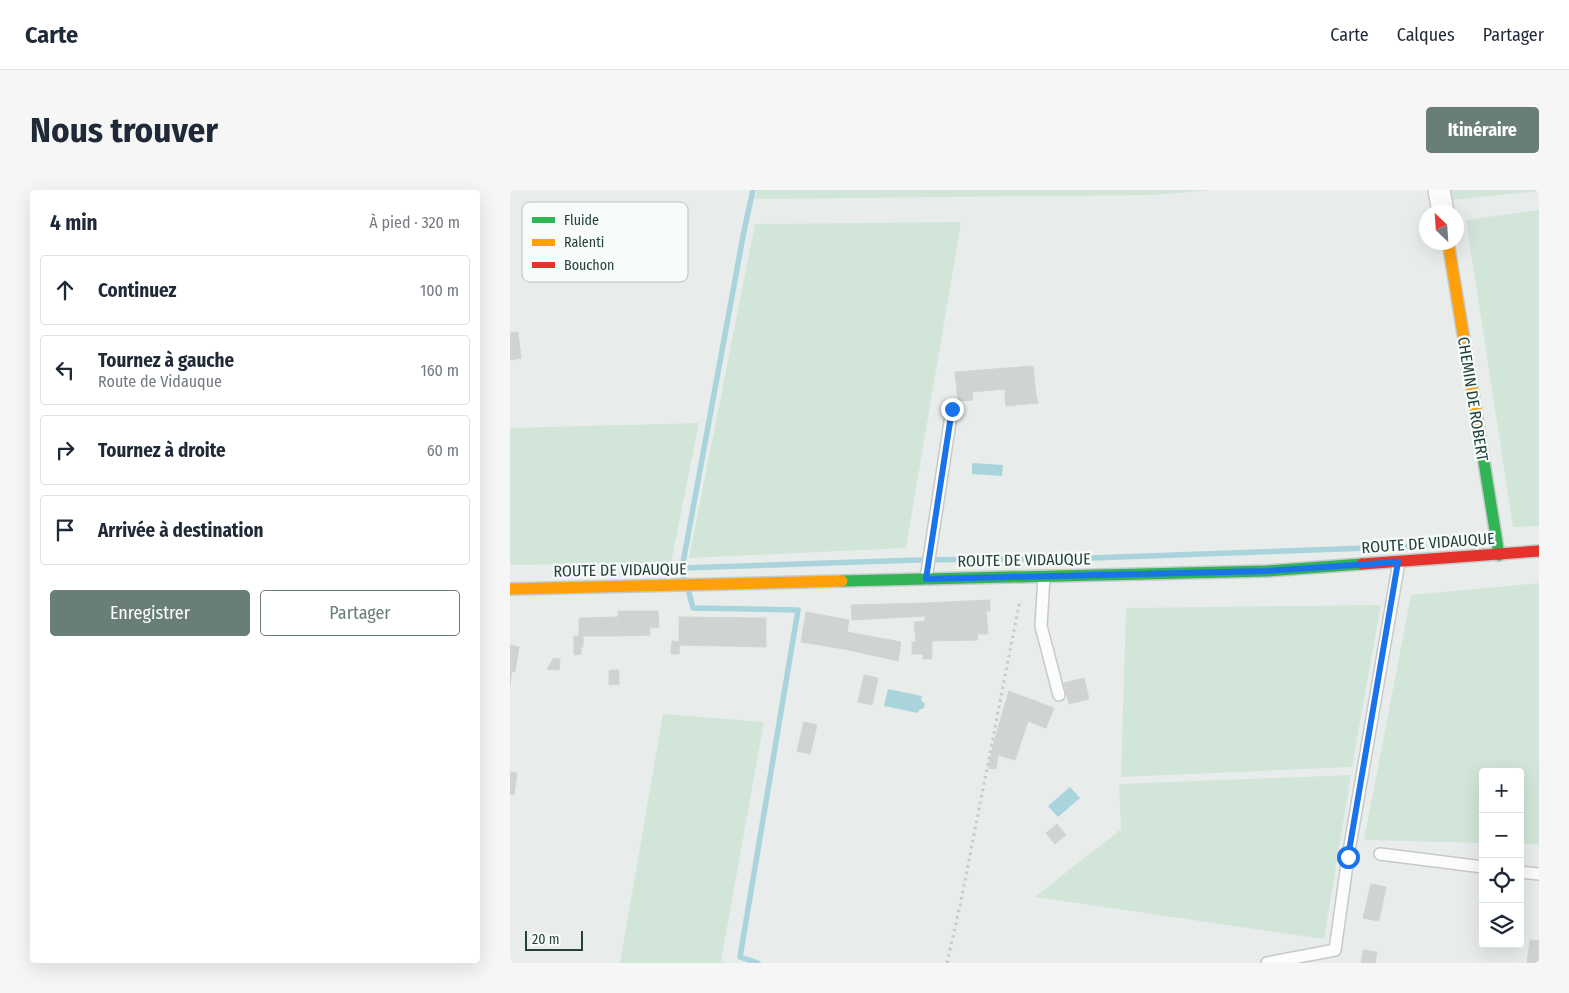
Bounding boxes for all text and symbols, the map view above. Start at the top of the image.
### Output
text: Carte [25,21,78,49]
text: Carte [1330,24,1369,46]
text: Calques [1397,24,1455,46]
text: Partager [1483,24,1544,46]
button: Itinéraire [1426,107,1539,153]
text: Nous trouver [30,109,218,151]
legend [522,202,688,282]
north arrow [1419,205,1464,250]
text: 4 min [50,210,98,236]
text: Fluide [564,212,599,229]
text: À pied · 320 m [369,213,460,232]
text: Ralenti [564,234,604,251]
text: Bouchon [564,257,614,274]
icon: ahead [51,276,79,304]
text: Continuez [98,279,177,302]
text: 100 m [420,281,459,300]
street label: CHEMIN DE ROBERT [1454,335,1492,463]
text: Tournez à gauche [98,349,234,372]
icon: left [51,356,79,384]
text: 160 m [420,361,459,380]
text: Route de Vidauque [98,372,222,391]
route end [941,398,964,421]
icon: right [51,436,79,464]
text: Tournez à droite [98,439,226,462]
text: 60 m [427,441,459,460]
icon: arrive [51,516,79,544]
text: Arrivée à destination [98,519,264,542]
street label: ROUTE DE VIDAUQUE [1361,529,1495,557]
street label: ROUTE DE VIDAUQUE [957,549,1091,571]
street label: ROUTE DE VIDAUQUE [553,559,687,581]
button: Enregistrer [50,590,250,636]
button: Partager [260,590,460,636]
map controls [1479,768,1524,948]
button: + [1479,768,1524,813]
button: − [1479,813,1524,858]
route start [1337,846,1360,869]
button: locate [1479,858,1524,903]
button: layers [1479,903,1524,948]
scale bar [525,928,582,951]
text: 20 m [532,931,560,948]

